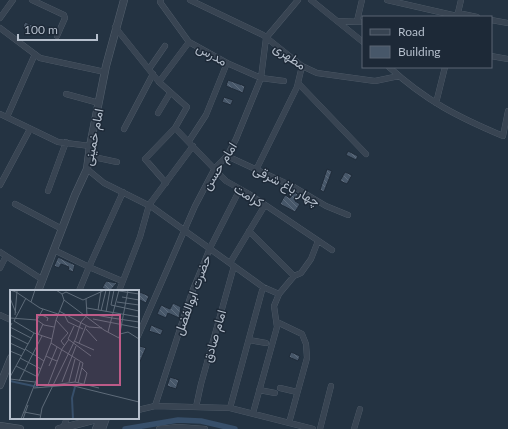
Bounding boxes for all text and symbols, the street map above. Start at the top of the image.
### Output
scale bar [18,16,97,42]
legend [362,16,492,68]
text: 100 m [24,22,58,37]
text: Road [398,24,425,39]
street label: مدرس [193,39,230,70]
street label: مطهری [270,39,310,74]
text: Building [398,44,441,59]
street label: امام خمینی [80,107,107,167]
street label: امام حسن [198,139,241,193]
street label: چهار باغ شرقی [250,161,323,211]
street label: کرامت [231,180,267,211]
street label: حضرت ابوالفضل [170,252,215,338]
inset map [10,290,139,419]
street label: امام صادق [199,308,230,364]

